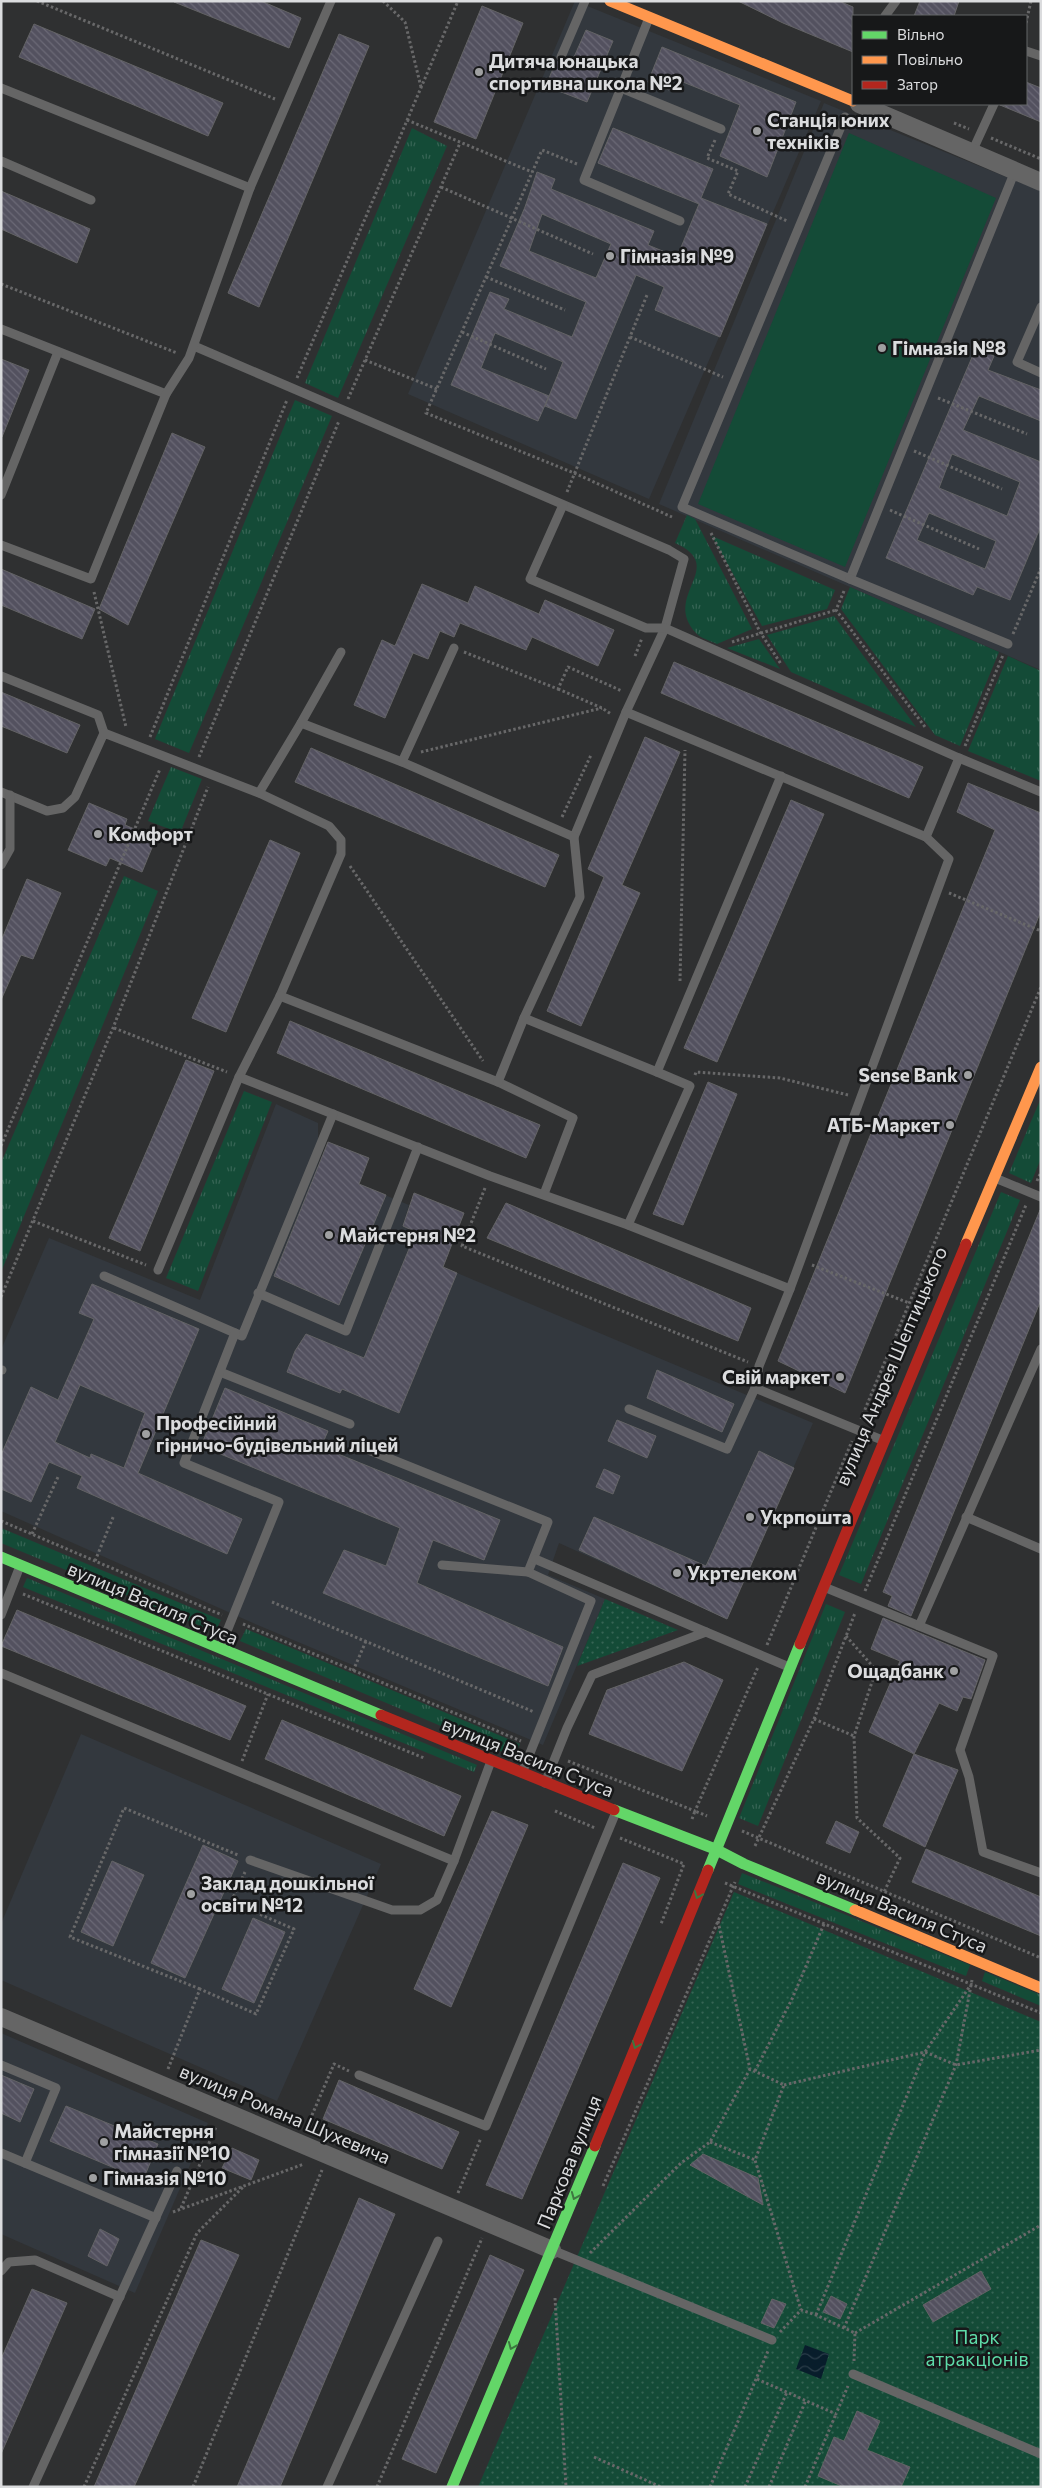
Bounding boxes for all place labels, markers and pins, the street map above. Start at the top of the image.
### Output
place label: Дитяча юнацька спортивна школа №2 [489,49,683,94]
marker: Дитяча юнацька спортивна школа №2 [473,66,485,78]
place label: Станція юних техніків [767,108,890,153]
marker: Станція юних техніків [751,125,763,137]
place label: Гімназія №9 [620,244,734,267]
marker: Гімназія №9 [604,250,616,262]
place label: Гімназія №8 [892,336,1006,359]
marker: Гімназія №8 [876,342,888,354]
place label: Комфорт [108,822,193,845]
marker: Комфорт [92,828,104,840]
place label: Sense Bank [859,1063,958,1086]
marker: Sense Bank [962,1069,974,1081]
place label: АТБ-Маркет [827,1113,940,1136]
marker: АТБ-Маркет [944,1119,956,1131]
place label: Майстерня №2 [339,1223,476,1246]
marker: Майстерня №2 [323,1229,335,1241]
place label: Свій маркет [722,1365,830,1388]
marker: Свій маркет [834,1371,846,1383]
place label: Професійний гірничо-будівельний ліцей [156,1411,398,1456]
marker: Професійний гірничо-будівельний ліцей [140,1428,152,1440]
place label: Укрпошта [760,1505,852,1528]
marker: Укрпошта [744,1511,756,1523]
place label: Укртелеком [687,1561,797,1584]
marker: Укртелеком [671,1567,683,1579]
place label: Ощадбанк [847,1659,944,1682]
marker: Ощадбанк [948,1665,960,1677]
place label: Заклад дошкільної освіти №12 [201,1871,375,1916]
marker: Заклад дошкільної освіти №12 [185,1888,197,1900]
place label: Майстерня гімназії №10 [114,2119,230,2164]
marker: Майстерня гімназії №10 [98,2136,110,2148]
place label: Гімназія №10 [103,2166,227,2189]
marker: Гімназія №10 [87,2172,99,2184]

